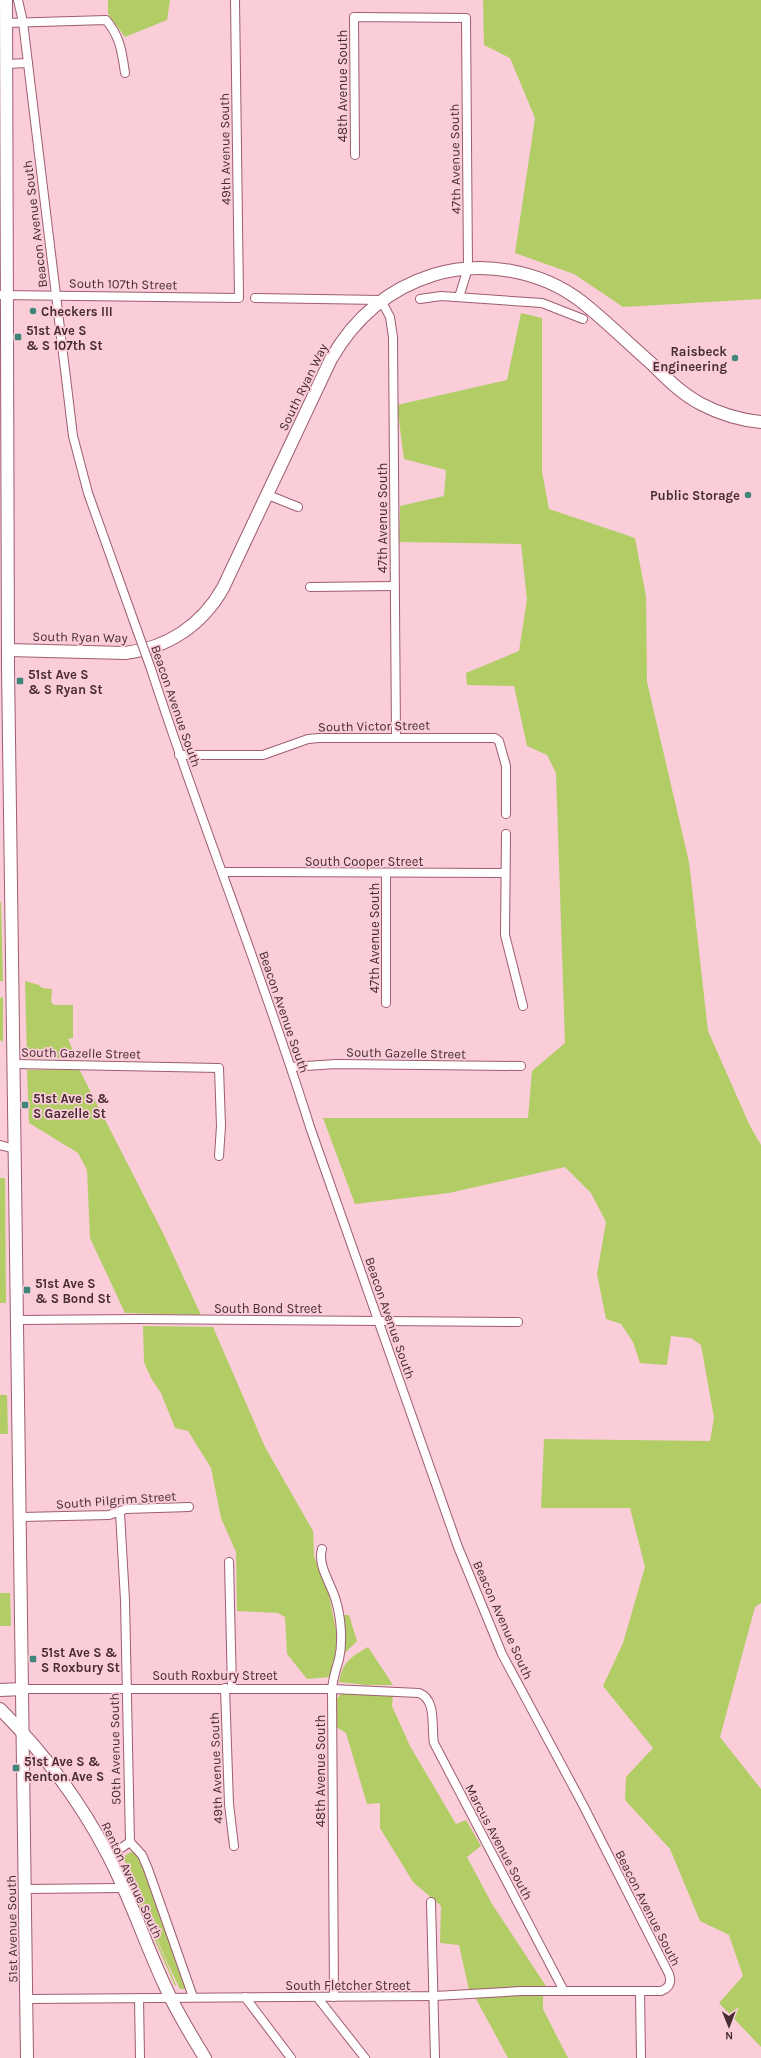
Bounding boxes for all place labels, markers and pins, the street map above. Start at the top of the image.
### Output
place label: Checkers III [41,304,113,319]
marker: Checkers III [28,306,38,316]
place label: 51st Ave S & S 107th St [26,323,103,353]
marker: 51st Ave S & S 107th St [13,332,23,342]
place label: Raisbeck Engineering [653,344,727,374]
marker: Raisbeck Engineering [730,353,740,363]
place label: Public Storage [650,488,740,503]
marker: Public Storage [743,490,753,500]
place label: 51st Ave S & S Ryan St [28,667,103,697]
marker: 51st Ave S & S Ryan St [15,676,25,686]
place label: 51st Ave S & S Gazelle St [33,1091,109,1121]
marker: 51st Ave S & S Gazelle St [20,1100,30,1110]
place label: 51st Ave S & S Bond St [35,1276,111,1306]
marker: 51st Ave S & S Bond St [22,1285,32,1295]
place label: 51st Ave S & S Roxbury St [41,1645,120,1675]
marker: 51st Ave S & S Roxbury St [28,1654,38,1664]
place label: 51st Ave S & Renton Ave S [24,1754,104,1784]
marker: 51st Ave S & Renton Ave S [11,1763,21,1773]

